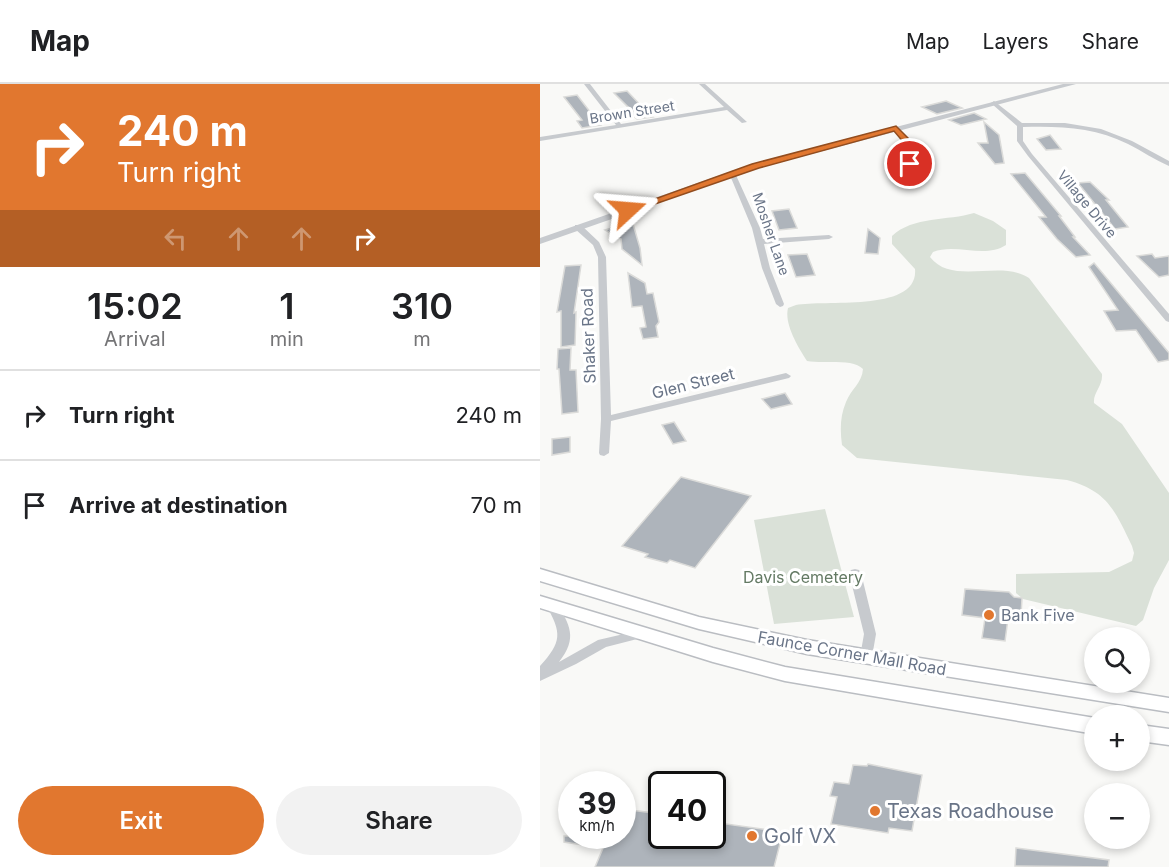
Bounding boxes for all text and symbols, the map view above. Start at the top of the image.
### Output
text: Map [30,24,90,58]
text: Map [906,29,950,54]
text: Layers [983,29,1049,54]
text: Share [1082,29,1139,54]
street label: Brown Street [588,96,676,127]
text: 240 m [117,105,248,156]
icon: right [18,108,96,186]
pin [884,138,935,189]
icon: arrive [893,147,926,180]
text: Turn right [117,156,241,189]
street label: Village Drive [1054,166,1121,241]
position arrow [596,178,660,242]
street label: Mosher Lane [749,190,794,277]
icon: left [159,222,192,255]
icon: ahead [222,222,255,255]
icon: ahead [285,222,318,255]
icon: right [348,222,381,255]
text: 15:02 [87,284,183,328]
text: 1 [279,284,294,328]
text: 310 [391,284,453,328]
street label: Shaker Road [576,288,600,384]
text: Arrival [104,327,166,351]
text: min [270,327,304,351]
text: m [413,327,431,351]
street label: Glen Street [650,363,736,403]
icon: right [18,399,51,432]
text: Turn right [69,402,175,428]
text: 240 m [455,402,522,428]
icon: arrive [18,489,51,522]
text: Arrive at destination [69,492,288,518]
text: 70 m [471,492,522,518]
park label: Davis Cemetery [743,567,863,587]
place label: Bank Five [1001,605,1075,625]
marker: Bank Five [982,608,996,622]
street label: Faunce Corner Mall Road [756,627,948,679]
map controls [1084,627,1150,849]
button: search [1084,627,1150,693]
button: + [1084,705,1150,771]
speed limit sign: 40 [648,771,726,849]
button: − [1084,783,1150,849]
text: 39 [578,785,616,821]
button: Exit [18,786,264,855]
button: Share [276,786,522,855]
place label: Texas Roadhouse [887,799,1054,823]
marker: Texas Roadhouse [868,804,882,818]
text: km/h [579,816,615,835]
place label: Golf VX [764,824,837,848]
marker: Golf VX [745,829,759,843]

